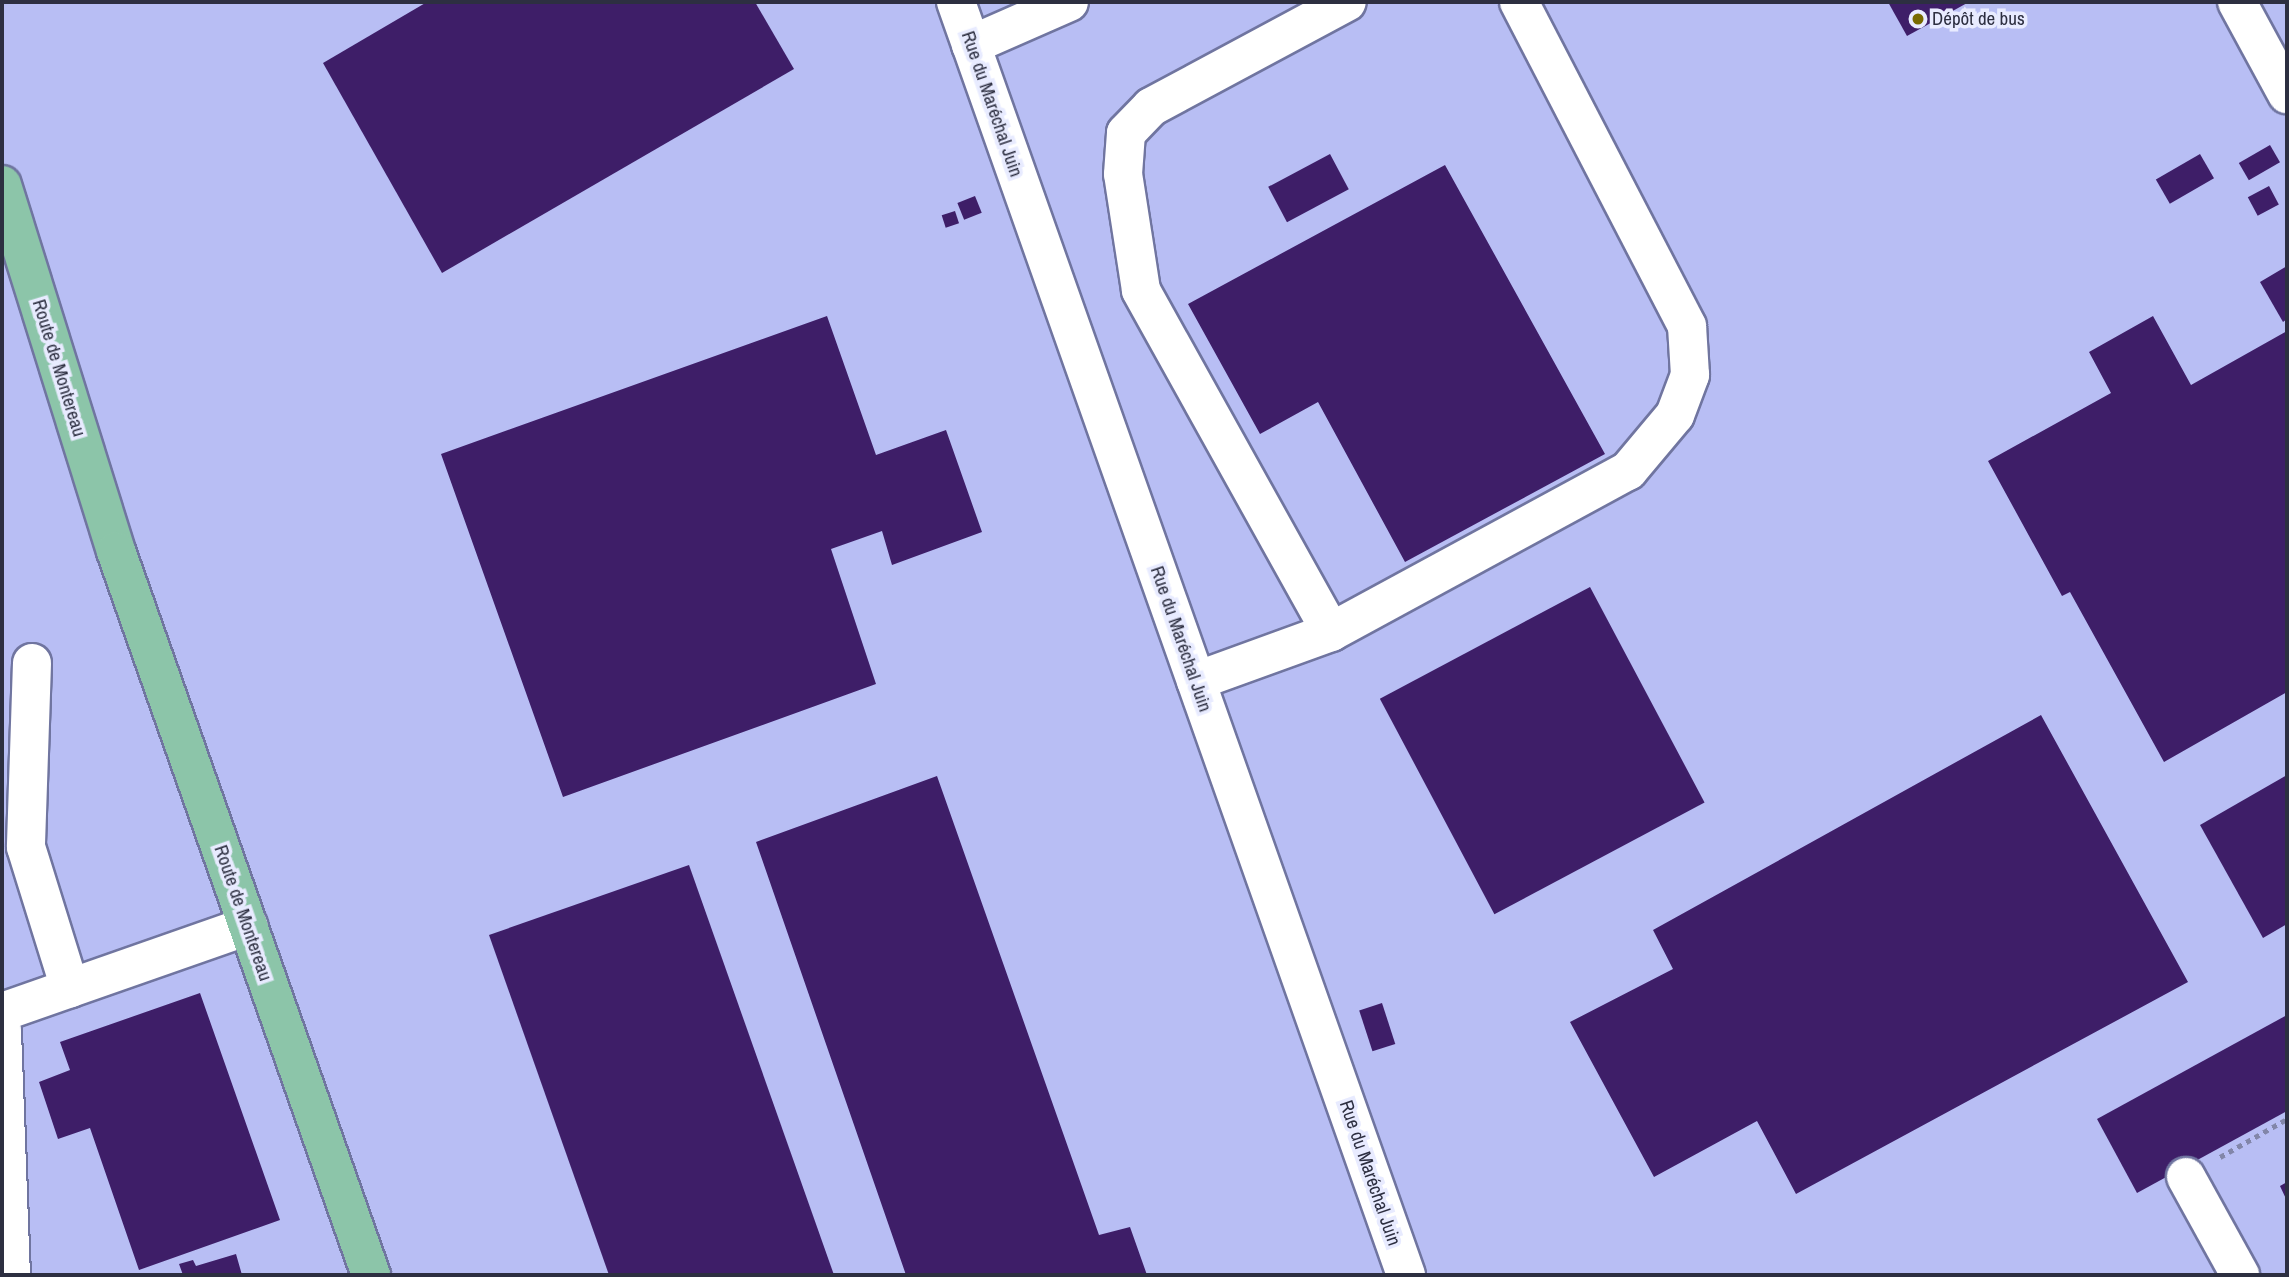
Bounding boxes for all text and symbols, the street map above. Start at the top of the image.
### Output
place label: Dépôt de bus [1932,8,2025,30]
marker: Dépôt de bus [1910,11,1926,27]
street label: Rue du Maréchal Juin [956,28,1028,180]
street label: Route de Montereau [27,297,91,439]
street label: Rue du Maréchal Juin [1145,563,1217,715]
street label: Route de Montereau [209,842,277,984]
street label: Rue du Maréchal Juin [1334,1097,1406,1249]

